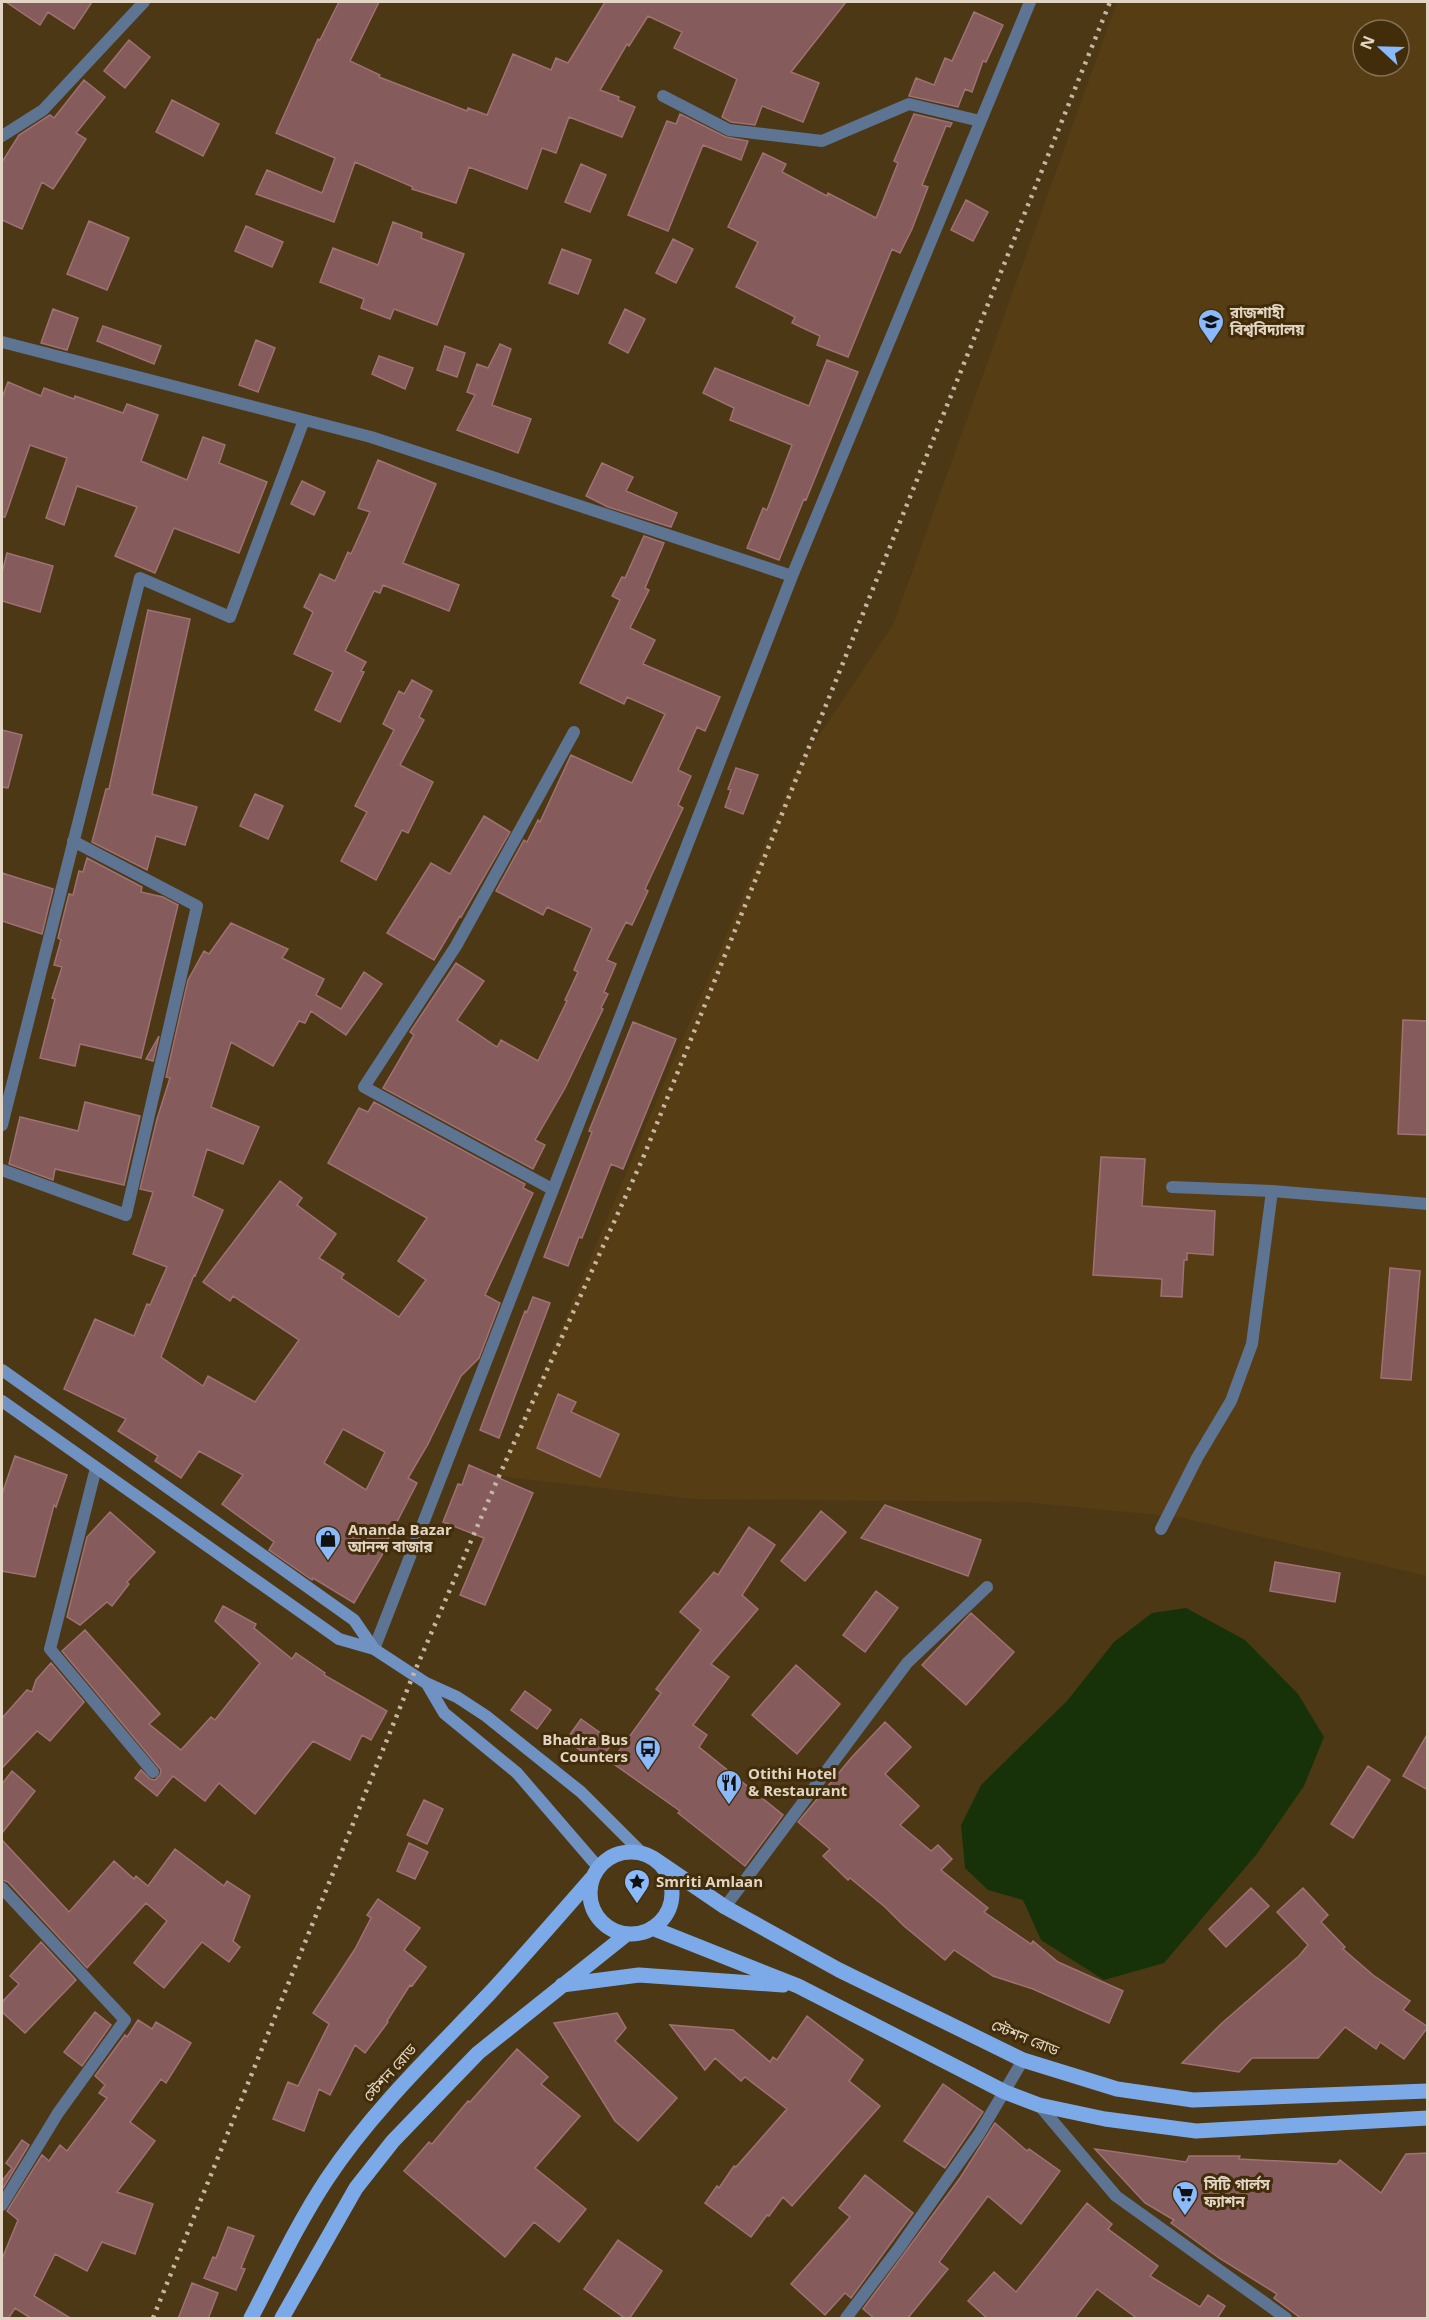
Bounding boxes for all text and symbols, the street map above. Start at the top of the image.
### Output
north arrow [1351,18,1411,78]
text: N [1354,32,1380,53]
place label: রাজশাহী বিশ্ববিদ্যালয় [1229,302,1305,339]
school or university icon: রাজশাহী বিশ্ববিদ্যালয় [1196,307,1226,345]
place label: Ananda Bazar আনন্দ বাজার [347,1519,452,1556]
shop icon: Ananda Bazar আনন্দ বাজার [313,1524,343,1562]
place label: Bhadra Bus Counters [542,1729,628,1766]
bus stop icon: Bhadra Bus Counters [633,1734,663,1772]
place label: Otithi Hotel & Restaurant [748,1763,848,1800]
restaurant icon: Otithi Hotel & Restaurant [714,1768,744,1806]
place icon: Smriti Amlaan [622,1867,652,1905]
place label: Smriti Amlaan [656,1871,763,1891]
street label: স্টেশন রোড [989,2014,1062,2060]
street label: স্টেশন রোড [358,2039,421,2105]
place label: সিটি গার্লস ফ্যাশন [1203,2174,1270,2211]
supermarket icon: সিটি গার্লস ফ্যাশন [1170,2179,1200,2217]

